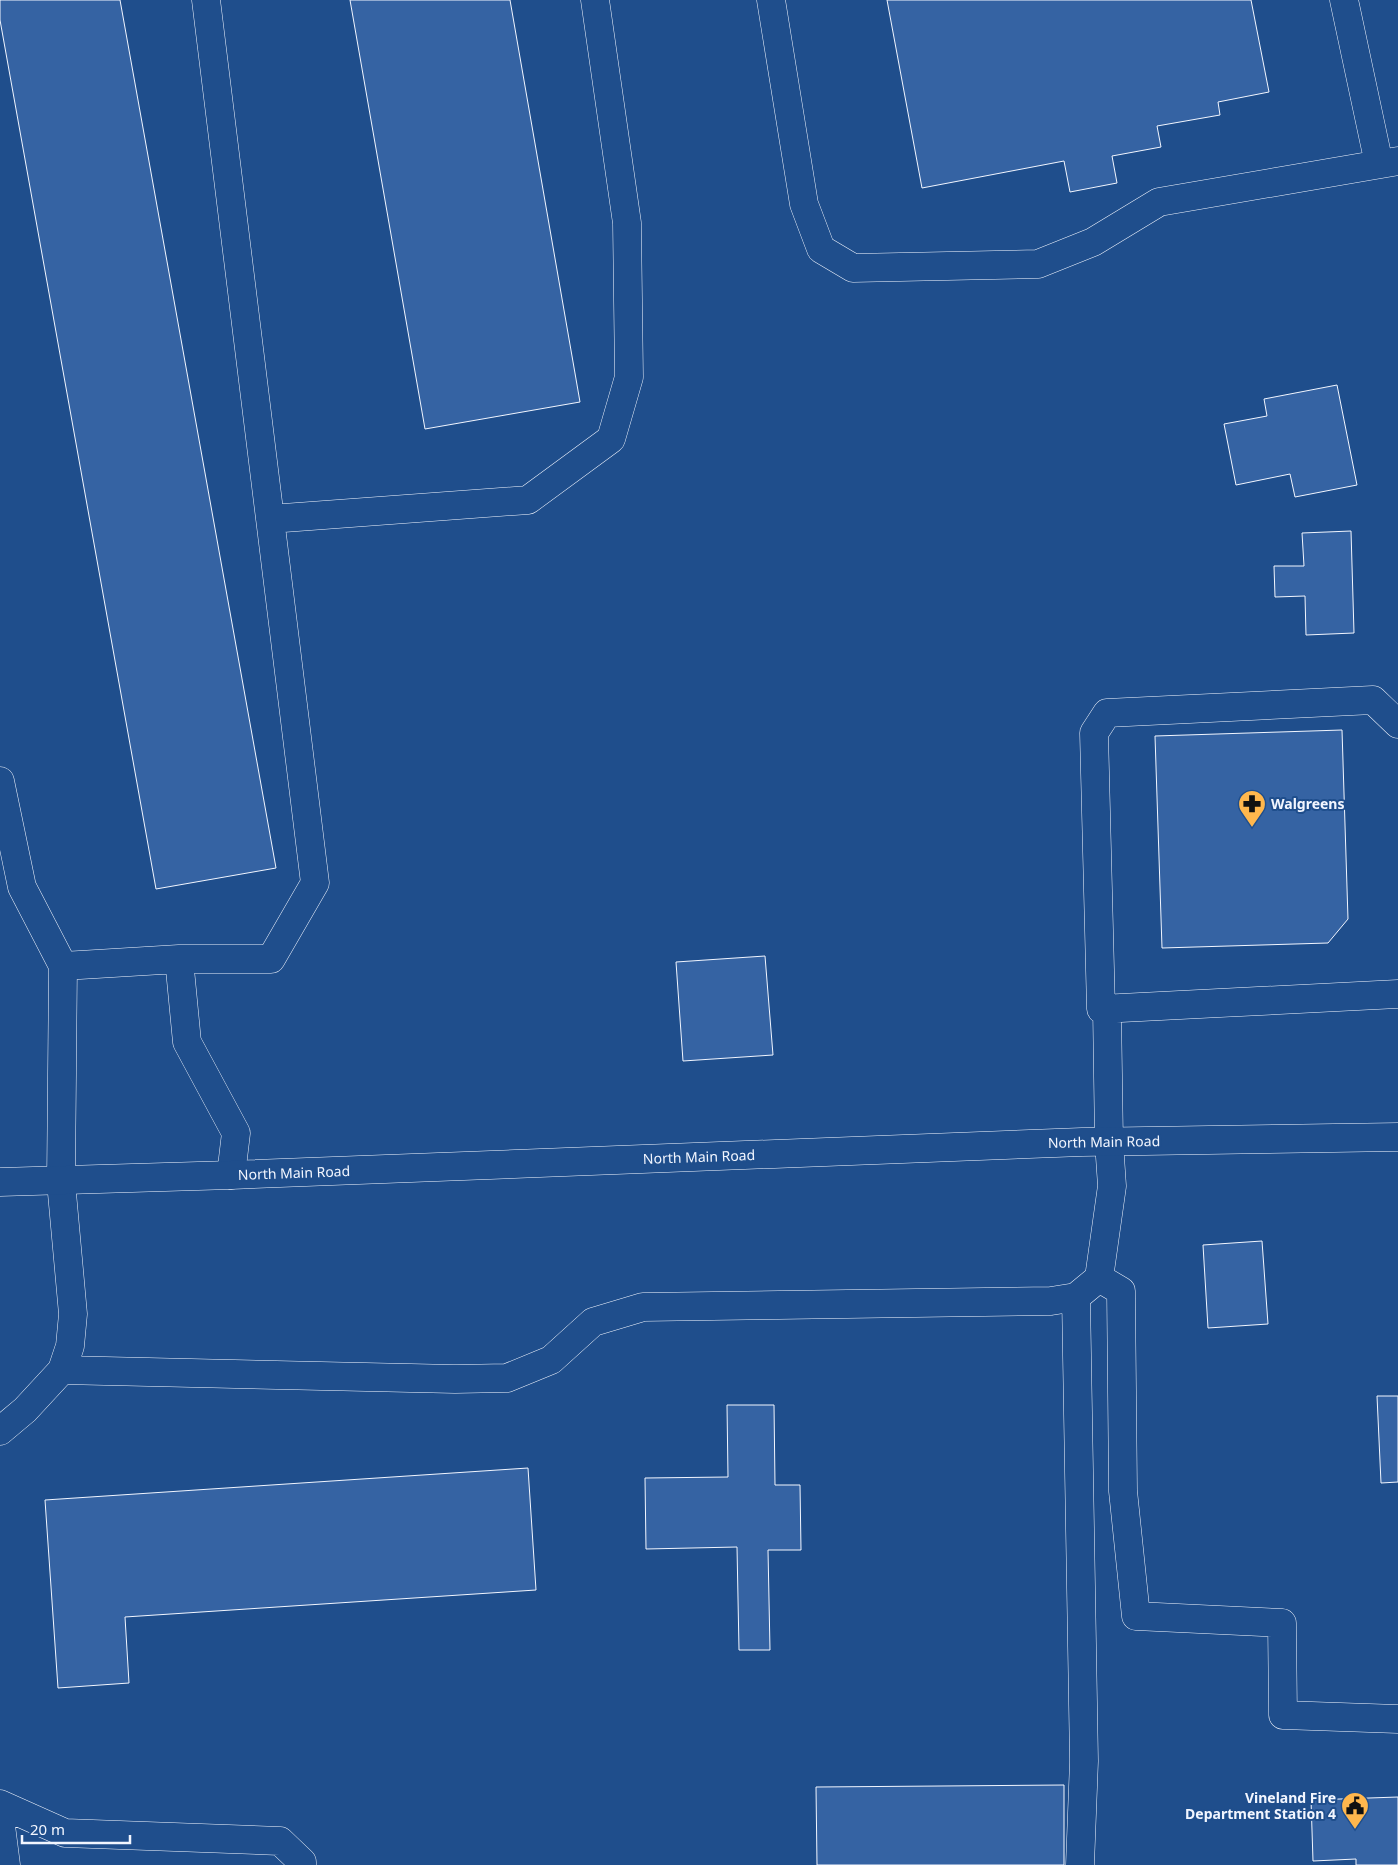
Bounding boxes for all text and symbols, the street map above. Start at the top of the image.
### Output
pharmacy icon: Walgreens [1237,789,1267,828]
place label: Walgreens [1271,794,1345,813]
street label: North Main Road [1048,1131,1160,1152]
street label: North Main Road [643,1145,755,1168]
street label: North Main Road [238,1161,350,1184]
place label: Vineland Fire Department Station 4 [1185,1788,1336,1823]
public building icon: Vineland Fire Department Station 4 [1340,1791,1370,1830]
scale bar [22,1812,130,1844]
text: 20 m [30,1819,65,1839]

